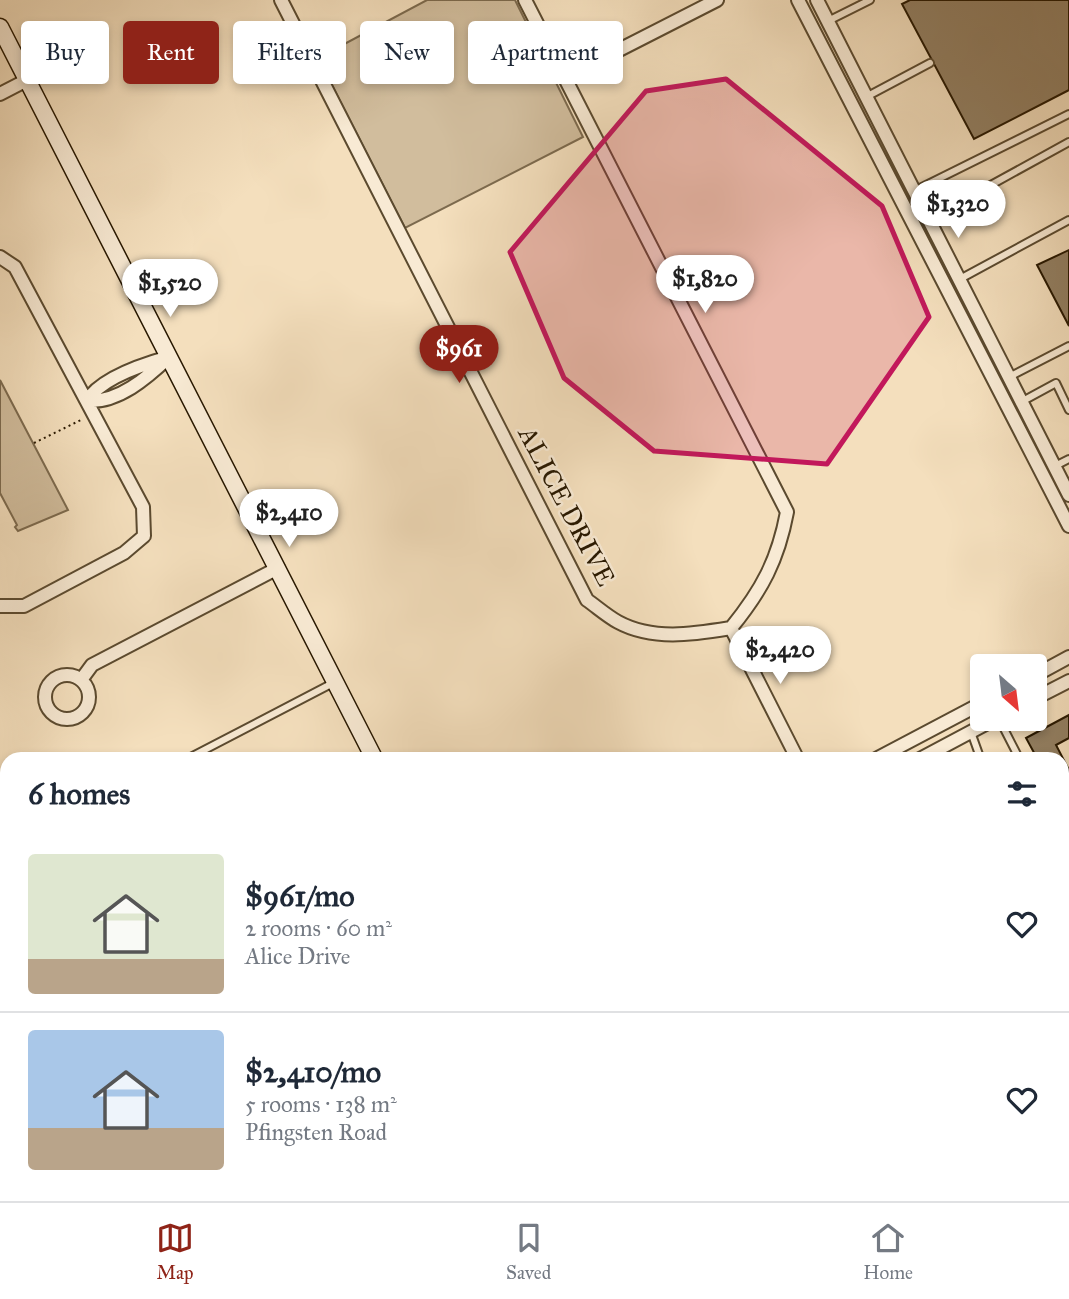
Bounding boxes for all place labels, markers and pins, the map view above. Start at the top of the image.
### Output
pin: $1,320 [901,180,1015,240]
pin: $1,820 [648,256,762,315]
pin: $1,520 [113,260,227,319]
pin: $961 [418,326,500,385]
pin: $2,410 [232,490,346,549]
pin: $2,420 [723,626,837,686]

